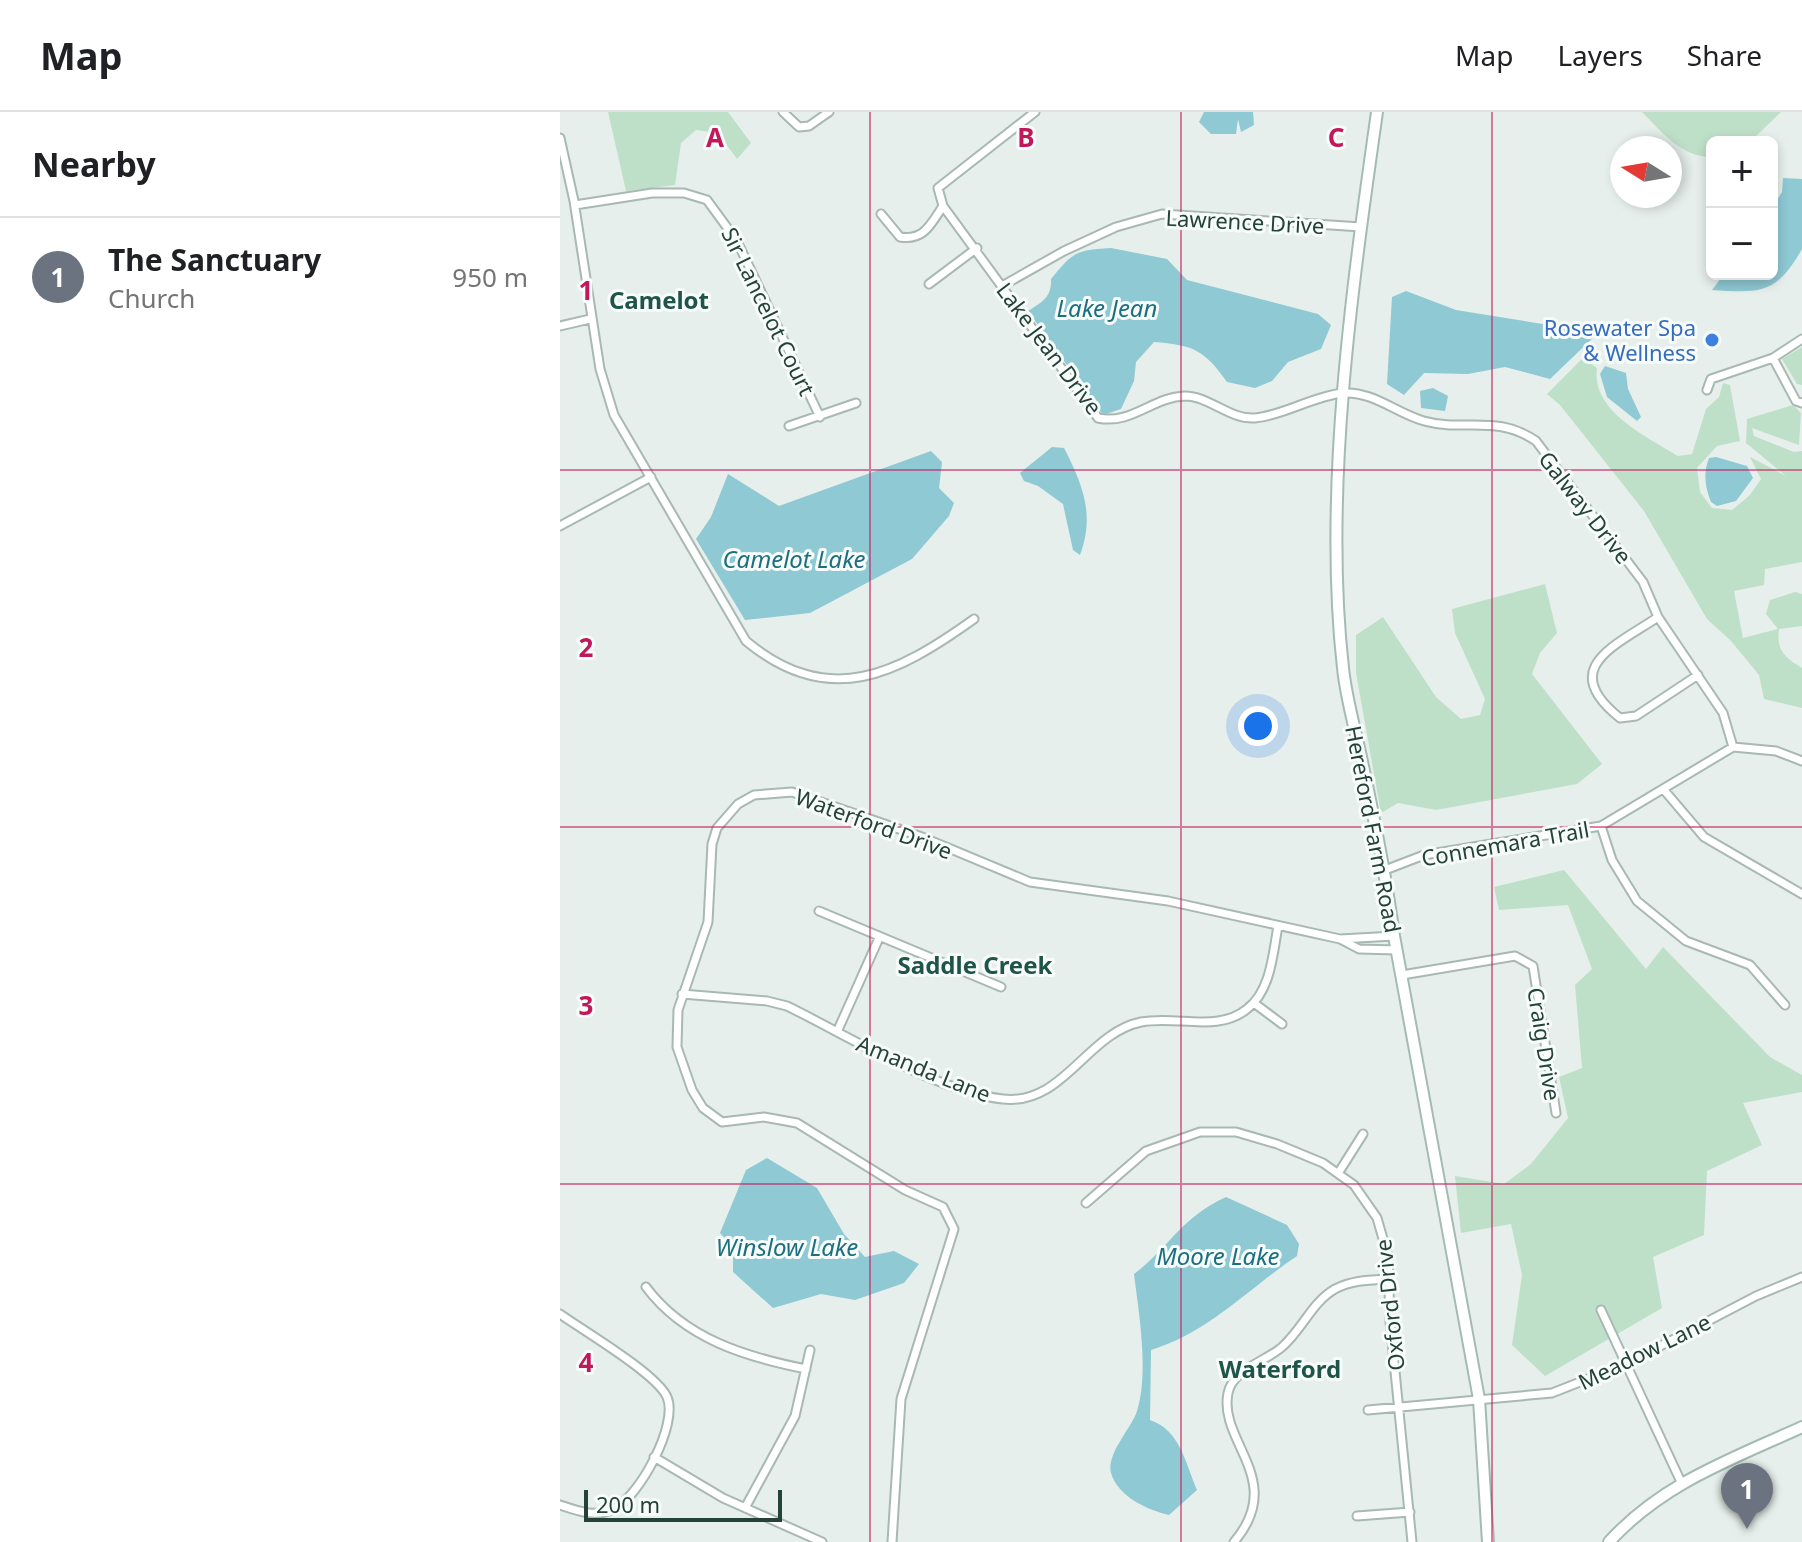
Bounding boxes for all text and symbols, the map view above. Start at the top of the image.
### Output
text: Map [40,29,123,81]
text: Map [1455,36,1513,74]
text: Layers [1557,36,1643,74]
text: Share [1687,36,1762,74]
text: A [706,119,724,155]
text: B [1017,119,1035,155]
text: C [1328,119,1344,155]
north arrow [1610,136,1682,208]
map controls [1706,136,1778,280]
button: + [1706,136,1778,208]
text: Nearby [32,141,156,187]
street label: Lawrence Drive [1165,202,1325,240]
button: − [1706,208,1778,280]
street label: Sir Lancelot Court [715,222,823,400]
text: The Sanctuary [108,239,321,280]
text: 1 [51,259,65,295]
text: 950 m [452,259,528,295]
text: 1 [579,272,593,308]
street label: Lake Jean Drive [990,276,1110,420]
text: Church [108,280,195,316]
district label: Camelot [609,283,709,316]
water label: Lake Jean [1057,291,1157,324]
place label: Rosewater Spa & Wellness [1544,312,1696,367]
marker: Rosewater Spa & Wellness [1703,331,1721,349]
street label: Galway Drive [1533,445,1639,569]
water label: Camelot Lake [722,542,866,575]
text: 2 [579,629,594,665]
your location [1238,706,1278,746]
street label: Hereford Farm Road [1339,723,1409,935]
street label: Waterford Drive [791,781,957,865]
street label: Connemara Trail [1419,813,1591,873]
district label: Saddle Creek [898,948,1053,981]
street label: Craig Drive [1521,985,1569,1103]
text: 3 [579,987,593,1023]
street label: Amanda Lane [853,1027,995,1109]
water label: Winslow Lake [716,1230,858,1263]
street label: Oxford Drive [1367,1238,1411,1372]
water label: Moore Lake [1157,1239,1280,1272]
street label: Meadow Lane [1573,1306,1715,1396]
text: 4 [579,1344,594,1380]
district label: Waterford [1219,1352,1341,1385]
pin: 1 [1721,1463,1773,1529]
scale bar [584,1486,782,1522]
text: 200 m [596,1489,660,1519]

